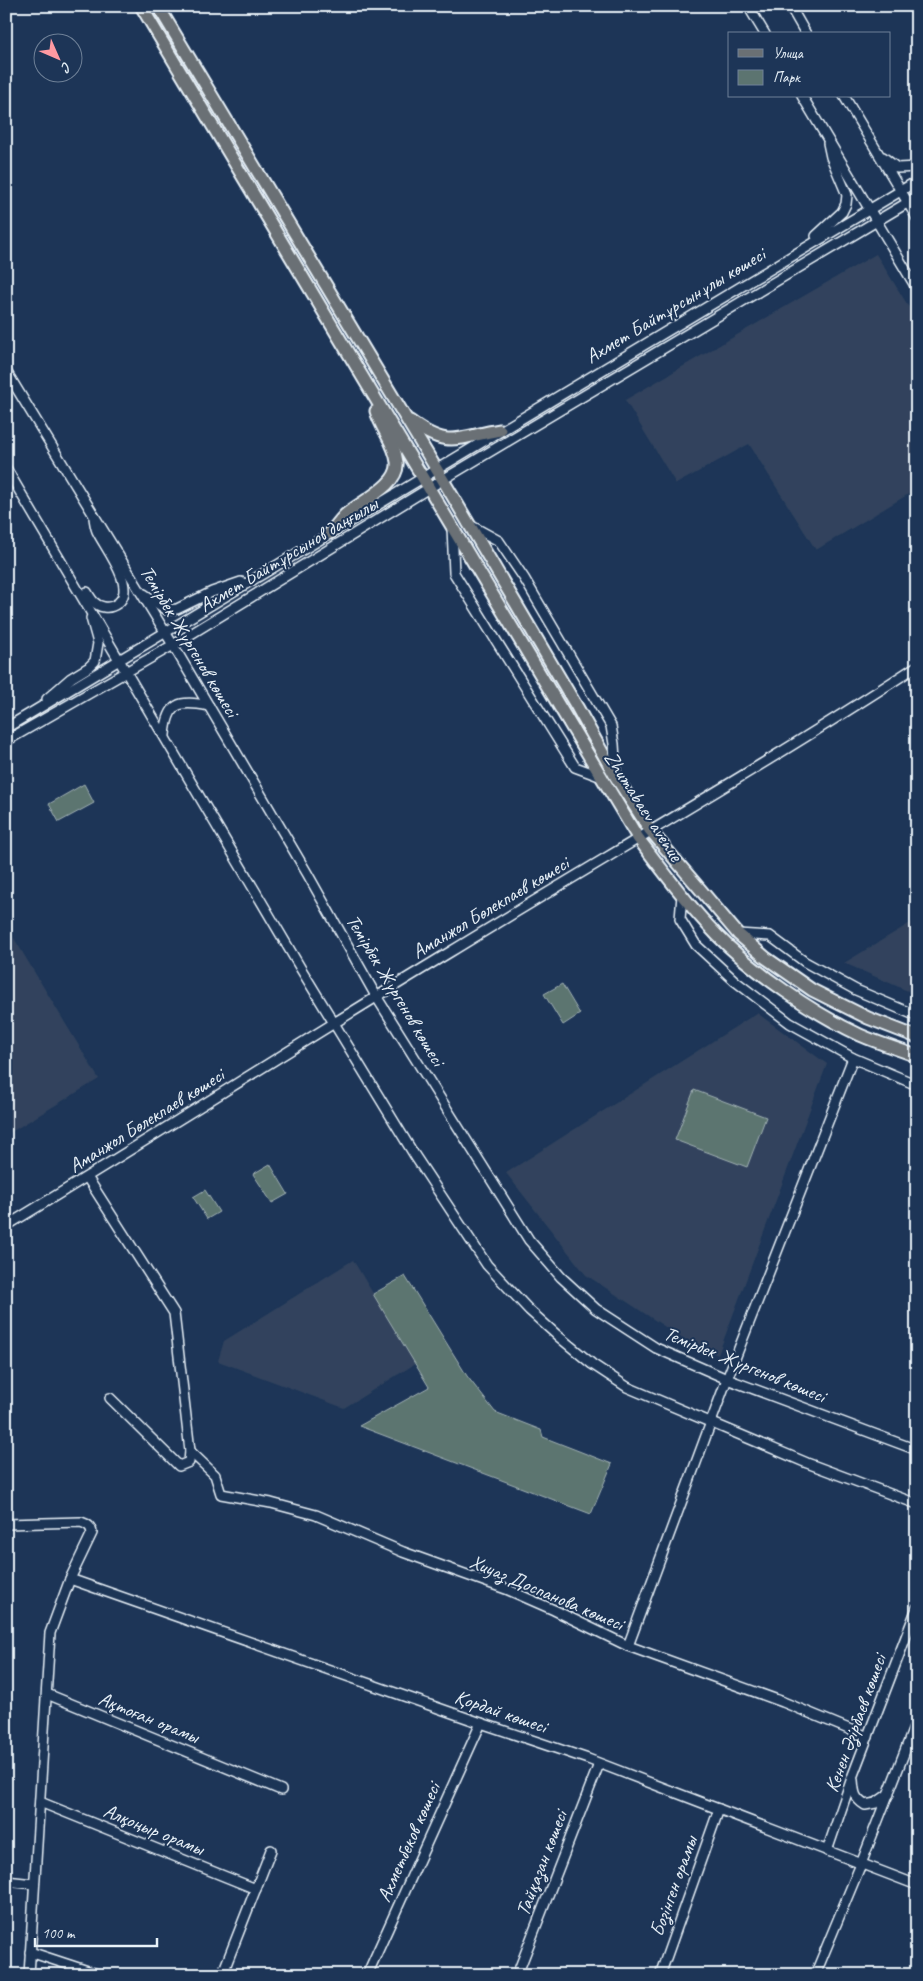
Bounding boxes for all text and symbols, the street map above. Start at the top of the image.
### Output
north arrow [32,32,82,82]
legend [728,32,890,98]
text: Улица [773,44,804,63]
text: С [57,58,75,77]
text: Парк [773,68,801,87]
street label: Ахмет Байтұрсынұлы көшесі [581,241,772,369]
street label: Ахмет Байтұрсынов даңғылы [194,490,383,618]
street label: Темірбек Жүргенов көшесі [134,561,246,724]
street label: Zhumabaev avenue [599,747,689,867]
street label: Аманжол Бөлекпаев көшесі [407,850,575,964]
street label: Темірбек Жүргенов көшесі [340,910,452,1073]
street label: Аманжол Бөлекпаев көшесі [64,1061,231,1178]
street label: Темірбек Жүргенов көшесі [660,1321,832,1409]
street label: Хиуаз Доспанова көшесі [466,1549,630,1638]
street label: Кенен Әзірбаев көшесі [819,1649,894,1796]
street label: Қордай көшесі [452,1684,552,1740]
street label: Ақтоған орамы [95,1686,204,1749]
street label: Ахметбеков көшесі [371,1777,447,1906]
street label: Алқоңыр орамы [100,1798,209,1861]
street label: Тайқазан көшесі [510,1805,575,1920]
street label: Бозінген орамы [644,1831,705,1940]
scale bar [35,1916,158,1948]
text: 100 m [42,1924,76,1943]

